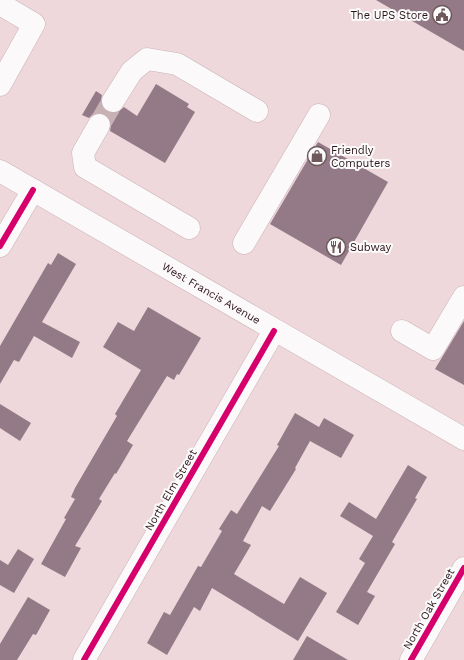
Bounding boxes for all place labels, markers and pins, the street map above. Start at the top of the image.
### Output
public building icon: The UPS Store [431,4,453,26]
place label: The UPS Store [350,9,428,22]
place label: Friendly Computers [331,144,391,170]
shop icon: Friendly Computers [306,145,328,167]
restaurant icon: Subway [325,236,347,258]
place label: Subway [350,241,391,254]

